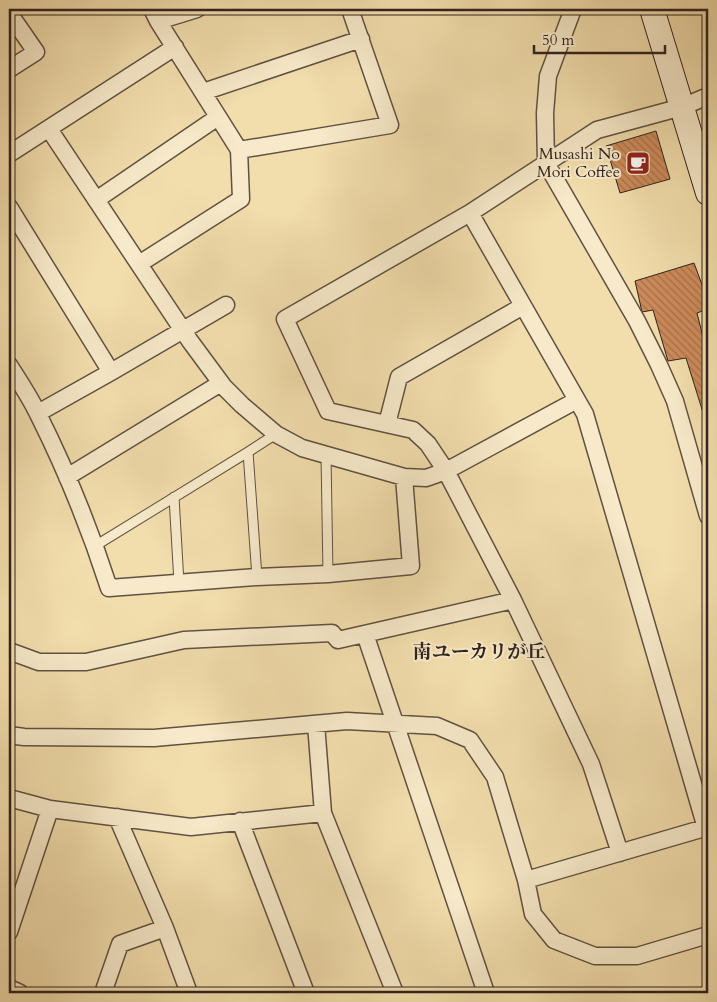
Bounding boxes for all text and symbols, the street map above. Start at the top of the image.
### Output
scale bar [534,22,666,54]
text: 50 m [542,30,574,50]
place label: Musashi No Mori Coffee [537,143,620,183]
cafe icon: Musashi No Mori Coffee [625,150,651,176]
district label: 南ユーカリが丘 [413,639,545,665]

